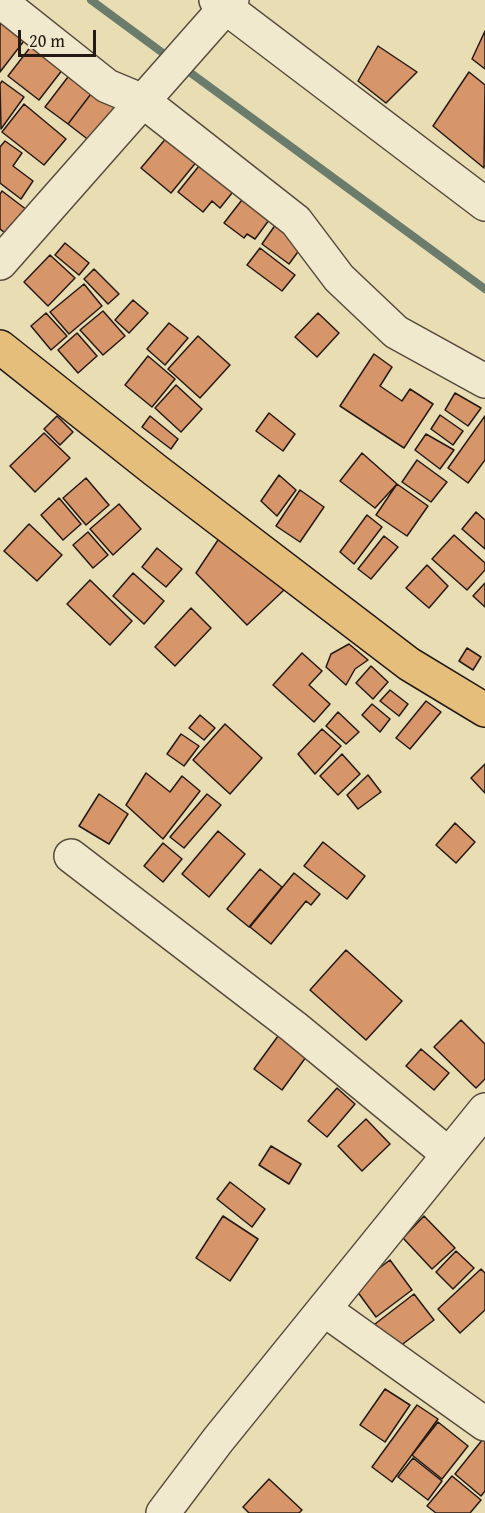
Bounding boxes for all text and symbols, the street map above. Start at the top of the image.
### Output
scale bar [21,18,99,56]
text: 20 m [29,27,65,54]

